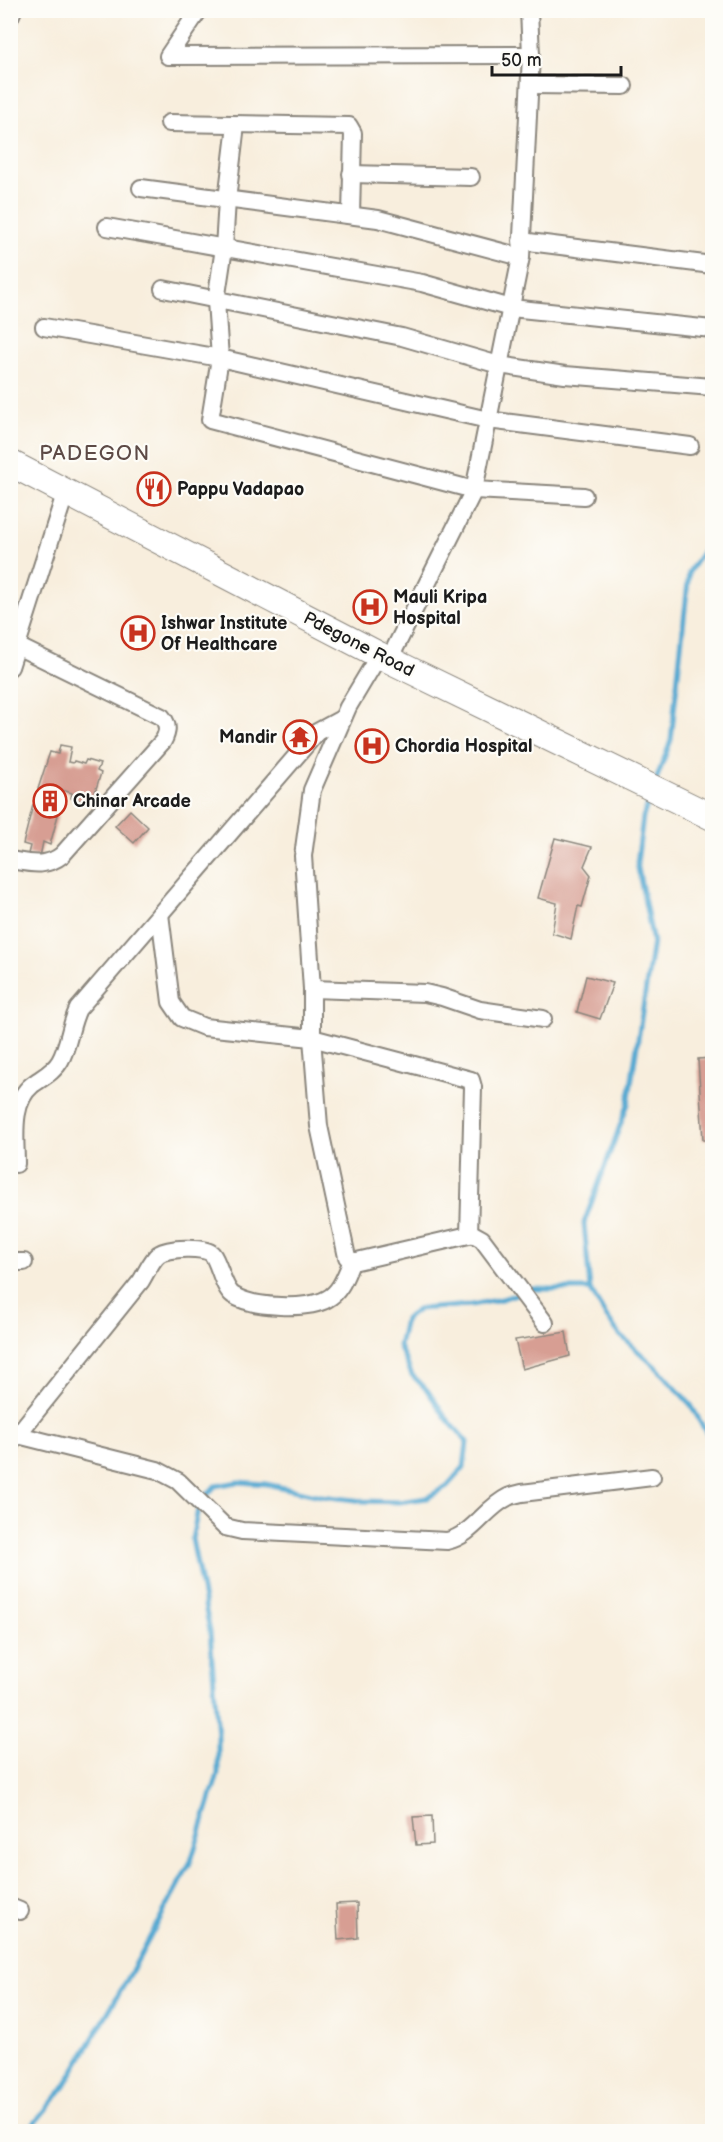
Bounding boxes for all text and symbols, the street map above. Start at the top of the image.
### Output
scale bar [492,39,621,77]
text: 50 m [501,50,542,71]
district label: PADEGON [39,441,151,466]
restaurant icon: Pappu Vadapao [136,471,172,507]
place label: Pappu Vadapao [177,479,304,500]
place label: Mauli Kripa Hospital [393,587,487,629]
hospital icon: Mauli Kripa Hospital [352,589,388,625]
street label: Pdegone Road [300,608,418,681]
place label: Ishwar Institute Of Healthcare [161,613,287,655]
hospital icon: Ishwar Institute Of Healthcare [120,615,156,651]
temple icon: Mandir [282,719,318,755]
place label: Mandir [219,727,278,748]
hospital icon: Chordia Hospital [354,728,390,764]
place label: Chordia Hospital [395,736,533,757]
building icon: Chinar Arcade [32,783,68,819]
place label: Chinar Arcade [73,791,191,812]

